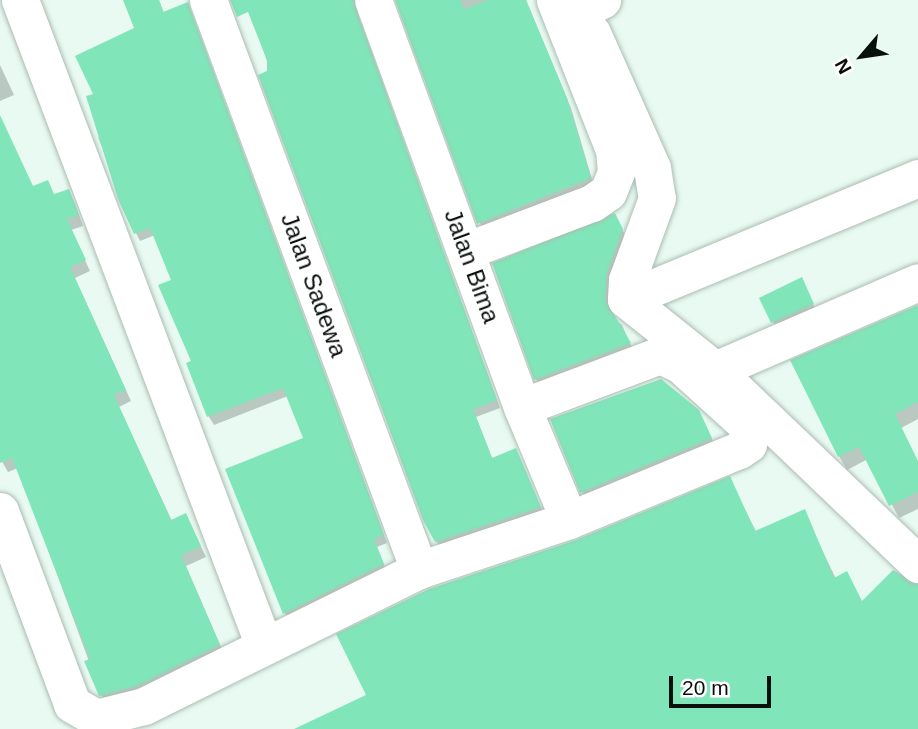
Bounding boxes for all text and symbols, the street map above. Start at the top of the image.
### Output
north arrow [827,21,897,91]
text: N [831,55,856,78]
street label: Jalan Bima [438,205,506,327]
street label: Jalan Sadewa [275,209,353,361]
scale bar [673,662,774,706]
text: 20 m [682,676,729,699]

